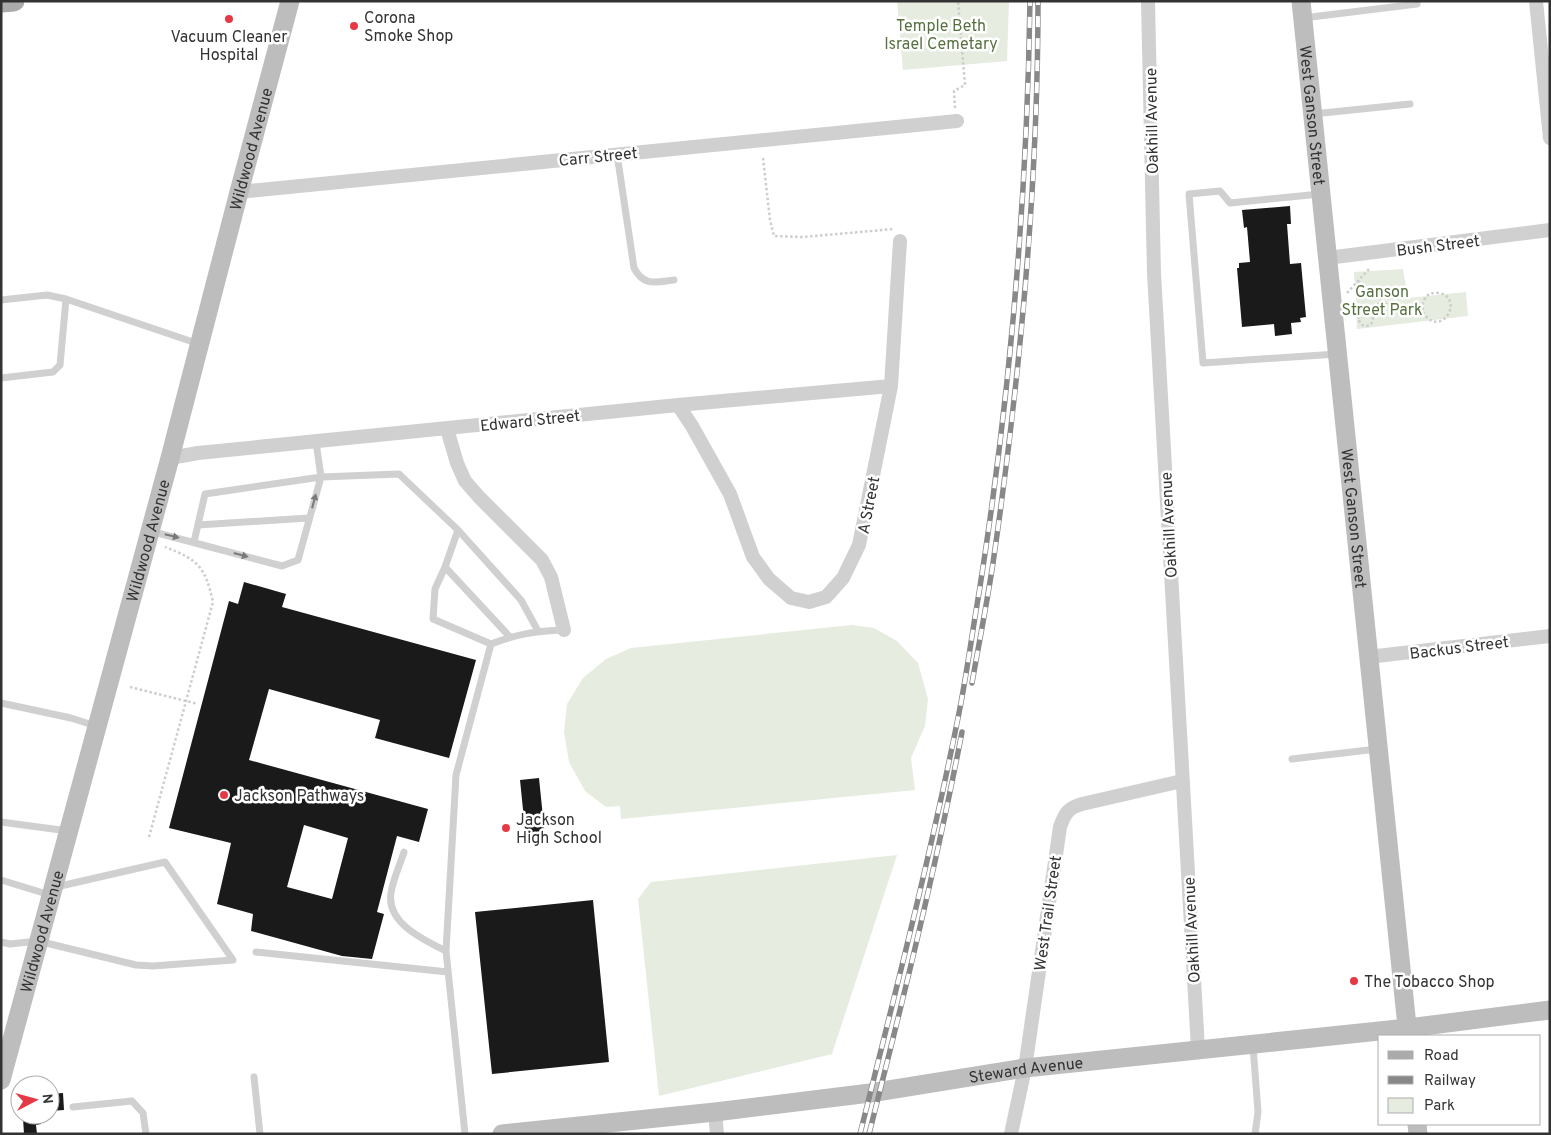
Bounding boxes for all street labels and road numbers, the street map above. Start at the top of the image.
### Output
street label: West Ganson Street [1294,45,1328,187]
street label: Oakhill Avenue [1142,68,1164,174]
street label: Wildwood Avenue [227,86,278,213]
street label: Carr Street [558,144,639,172]
street label: Bush Street [1395,232,1481,262]
street label: Edward Street [479,407,581,437]
street label: West Ganson Street [1335,448,1370,589]
street label: Oakhill Avenue [1157,471,1183,579]
street label: A Street [855,475,885,536]
street label: Wildwood Avenue [123,478,176,605]
street label: Backus Street [1408,633,1510,665]
street label: West Trail Street [1031,854,1067,972]
street label: Wildwood Avenue [17,868,69,995]
street label: Oakhill Avenue [1180,876,1206,984]
street label: Steward Avenue [968,1054,1084,1089]

